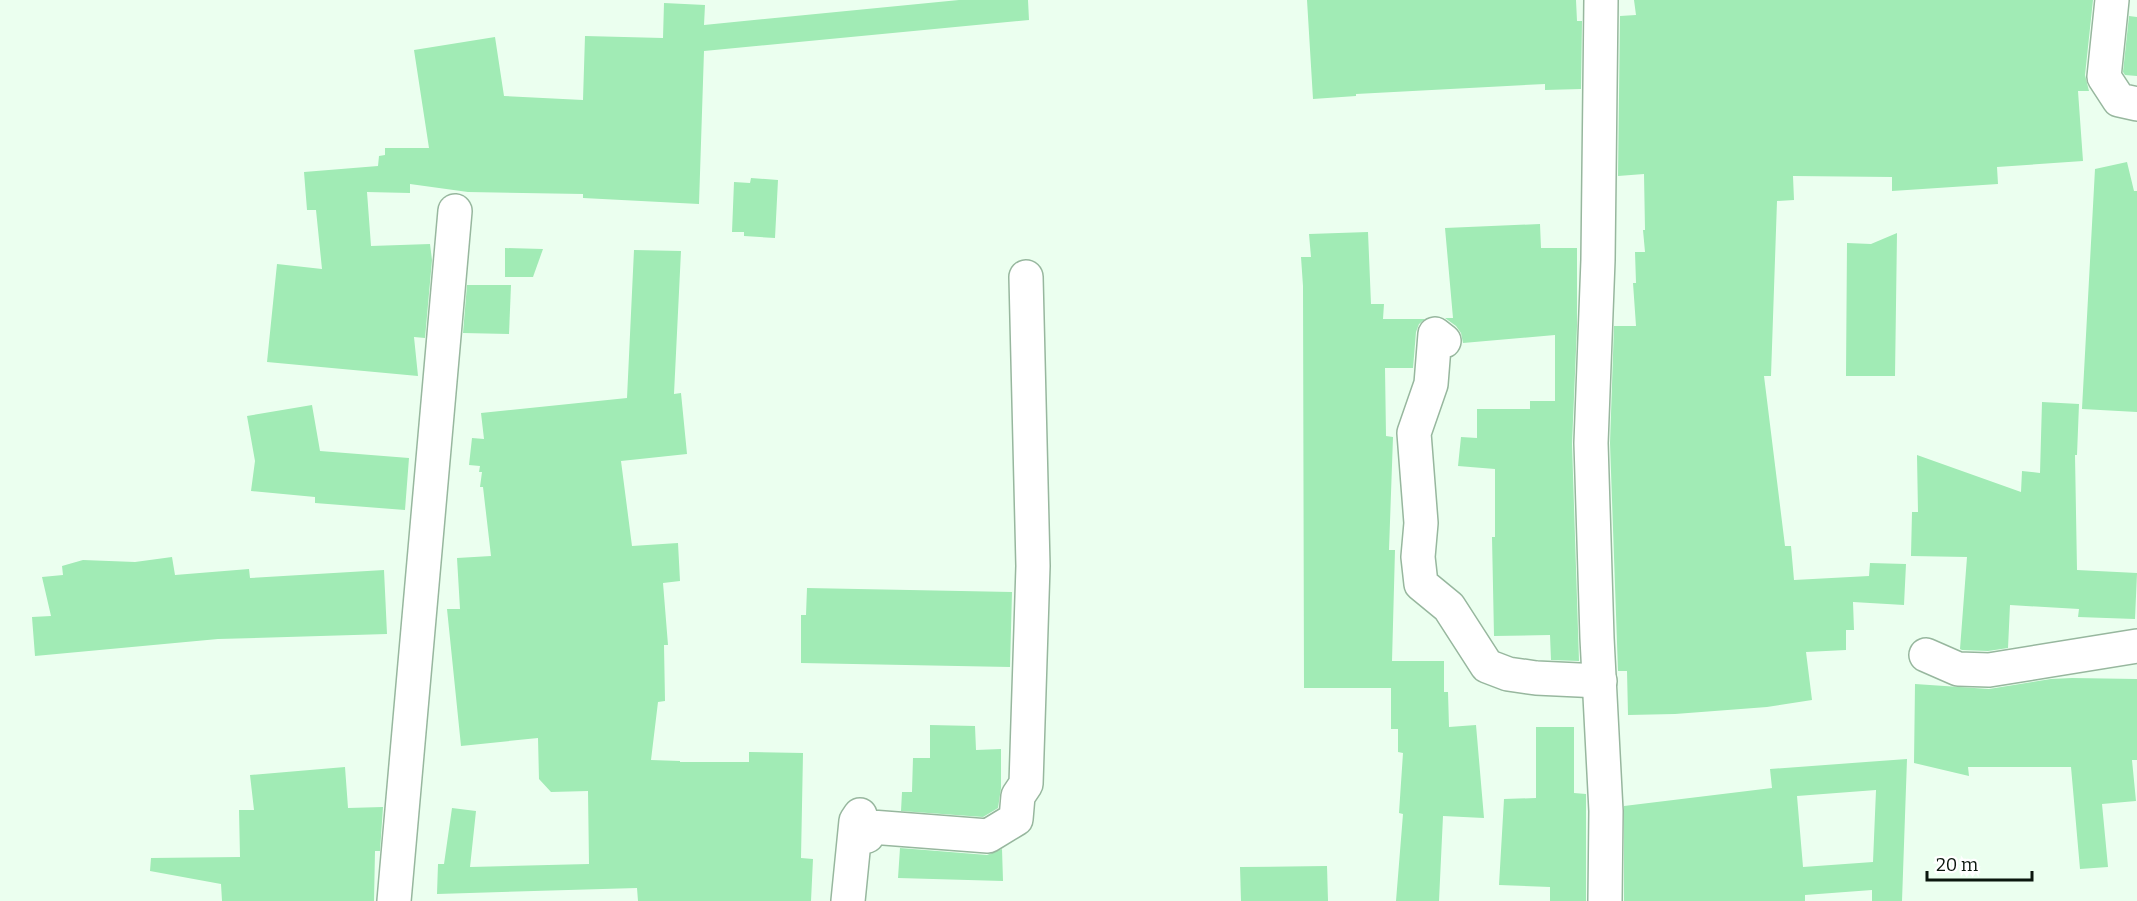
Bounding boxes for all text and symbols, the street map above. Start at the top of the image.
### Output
scale bar [1927,844,2032,882]
text: 20 m [1936,854,1978,876]

